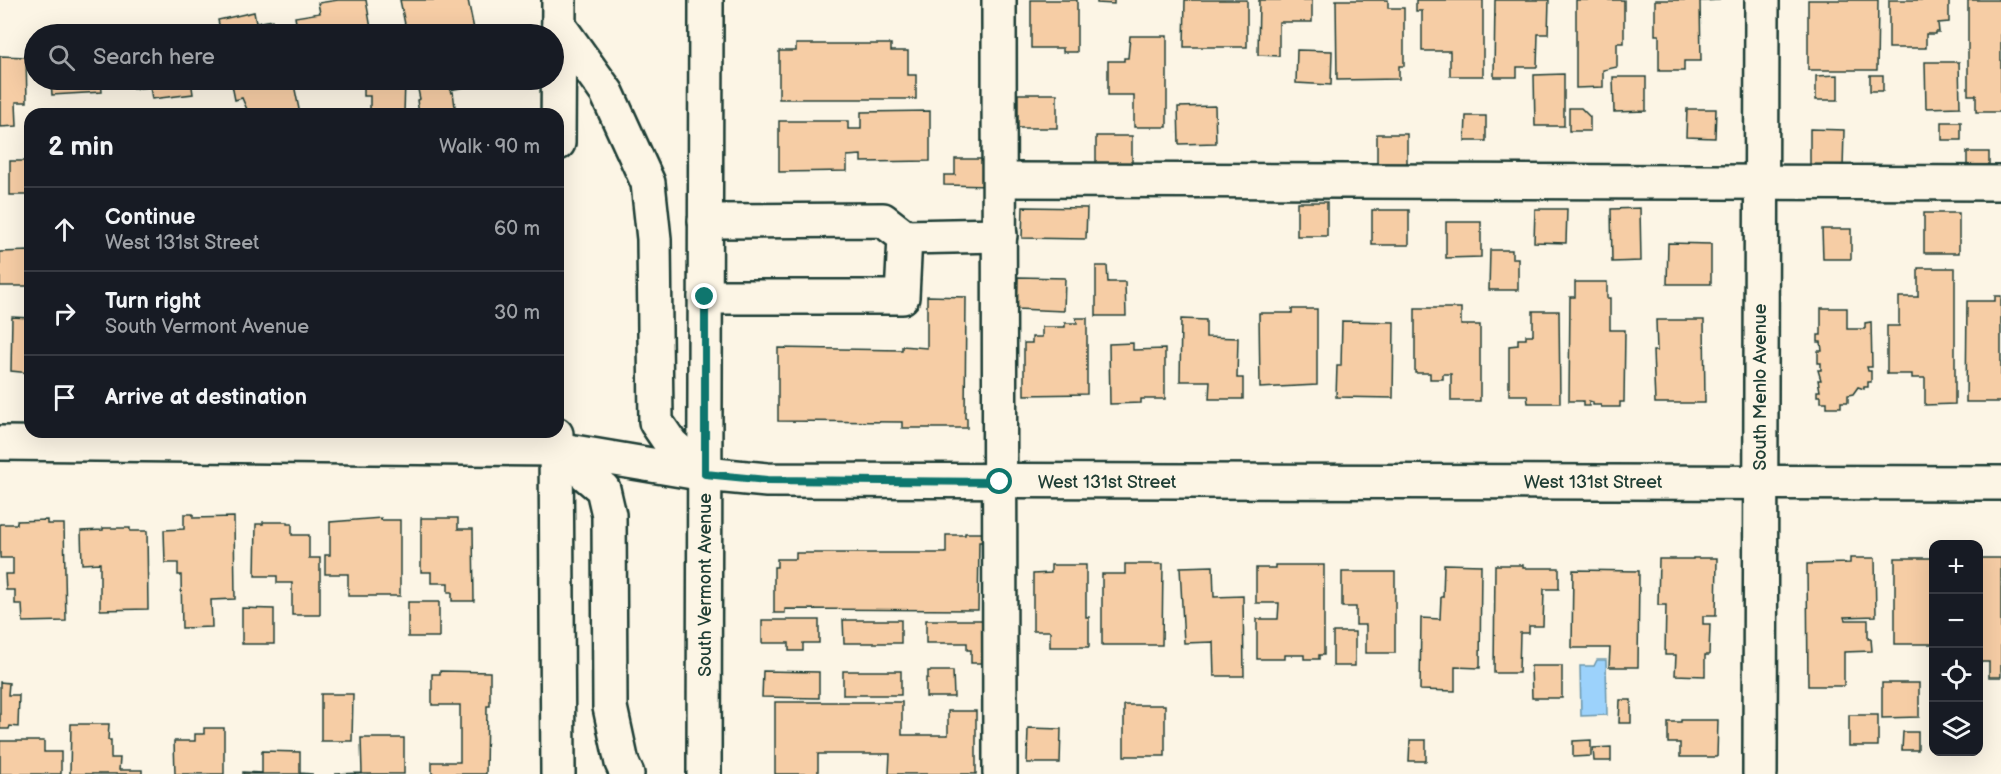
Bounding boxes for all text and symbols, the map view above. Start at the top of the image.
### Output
search box [24,24,564,90]
icon: search [45,41,78,74]
text: Search here [93,44,215,71]
text: 2 min [48,132,114,163]
text: Walk · 90 m [439,135,540,159]
text: Continue [105,204,195,231]
icon: ahead [48,213,81,246]
text: 60 m [494,217,540,241]
text: West 131st Street [105,231,259,255]
route end [691,283,717,309]
text: Turn right [105,288,201,315]
icon: right [48,297,81,330]
text: 30 m [494,301,540,325]
street label: South Menlo Avenue [1750,303,1771,471]
text: South Vermont Avenue [105,315,309,339]
icon: arrive [48,381,81,414]
text: Arrive at destination [105,384,307,411]
route start [986,468,1012,494]
street label: West 131st Street [1038,472,1177,493]
street label: West 131st Street [1524,472,1663,493]
street label: South Vermont Avenue [695,493,716,677]
map controls [1929,540,1983,756]
button: + [1929,540,1983,594]
button: − [1929,594,1983,648]
button: locate [1929,648,1983,702]
button: layers [1929,702,1983,756]

